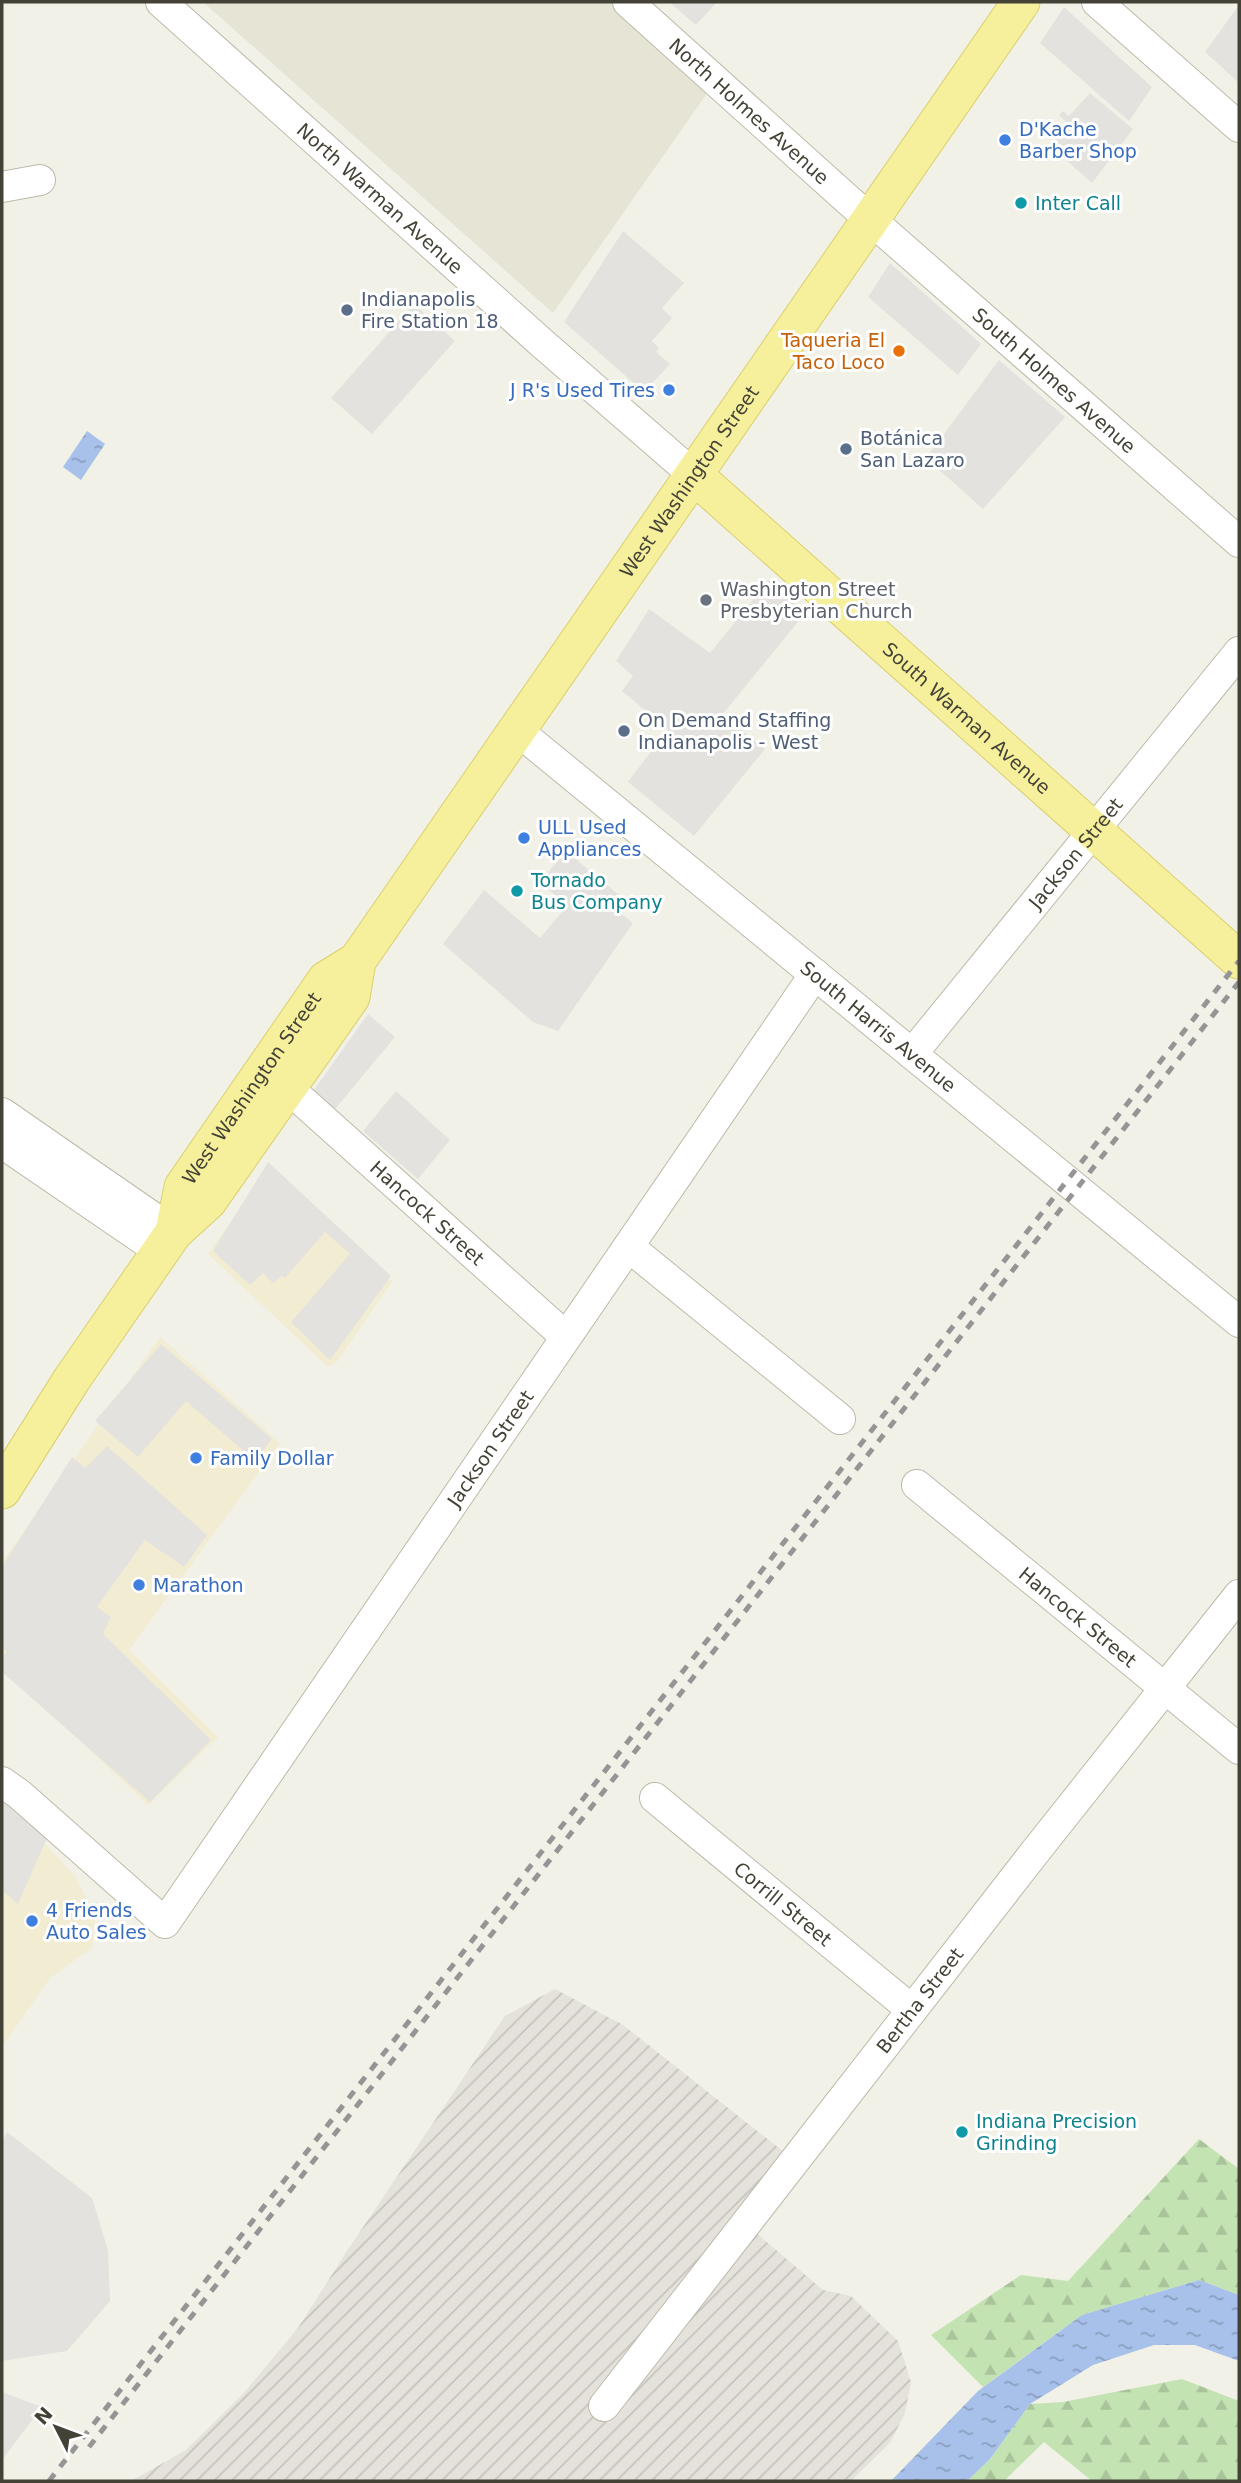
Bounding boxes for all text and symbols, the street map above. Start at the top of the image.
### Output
street label: North Holmes Avenue [665,34,834,188]
street label: North Warman Avenue [293,118,467,278]
place label: D'Kache Barber Shop [1019,118,1137,162]
marker: D'Kache Barber Shop [997,132,1013,148]
place label: Inter Call [1035,192,1121,214]
marker: Inter Call [1013,195,1029,211]
place label: Indianapolis Fire Station 18 [361,288,499,332]
marker: Indianapolis Fire Station 18 [339,302,355,318]
street label: South Holmes Avenue [968,303,1140,458]
place label: Taqueria El Taco Loco [780,329,885,373]
marker: Taqueria El Taco Loco [891,343,907,359]
place label: J R's Used Tires [509,379,655,401]
street label: West Washington Street [615,381,763,582]
marker: J R's Used Tires [661,382,677,398]
place label: Botánica San Lazaro [860,427,965,471]
marker: Botánica San Lazaro [838,441,854,457]
place label: Washington Street Presbyterian Church [720,578,913,622]
marker: Washington Street Presbyterian Church [698,592,714,608]
street label: South Warman Avenue [879,638,1055,798]
place label: On Demand Staffing Indianapolis - West [638,709,831,753]
marker: On Demand Staffing Indianapolis - West [616,723,632,739]
street label: Jackson Street [1023,793,1127,914]
place label: ULL Used Appliances [538,816,641,860]
marker: ULL Used Appliances [516,830,532,846]
place label: Tornado Bus Company [530,869,662,913]
marker: Tornado Bus Company [509,883,525,899]
street label: South Harris Avenue [796,956,961,1097]
street label: West Washington Street [177,988,325,1188]
street label: Hancock Street [366,1156,489,1269]
street label: Jackson Street [442,1386,538,1512]
place label: Family Dollar [210,1447,334,1469]
marker: Family Dollar [188,1450,204,1466]
street label: Hancock Street [1015,1562,1141,1671]
place label: Marathon [153,1574,244,1596]
marker: Marathon [131,1577,147,1593]
street label: Corrill Street [730,1857,836,1950]
place label: 4 Friends Auto Sales [46,1899,147,1943]
marker: 4 Friends Auto Sales [24,1913,40,1929]
street label: Bertha Street [872,1943,967,2057]
place label: Indiana Precision Grinding [976,2110,1137,2154]
marker: Indiana Precision Grinding [954,2124,970,2140]
north arrow [21,2392,91,2462]
text: N [30,2402,57,2429]

